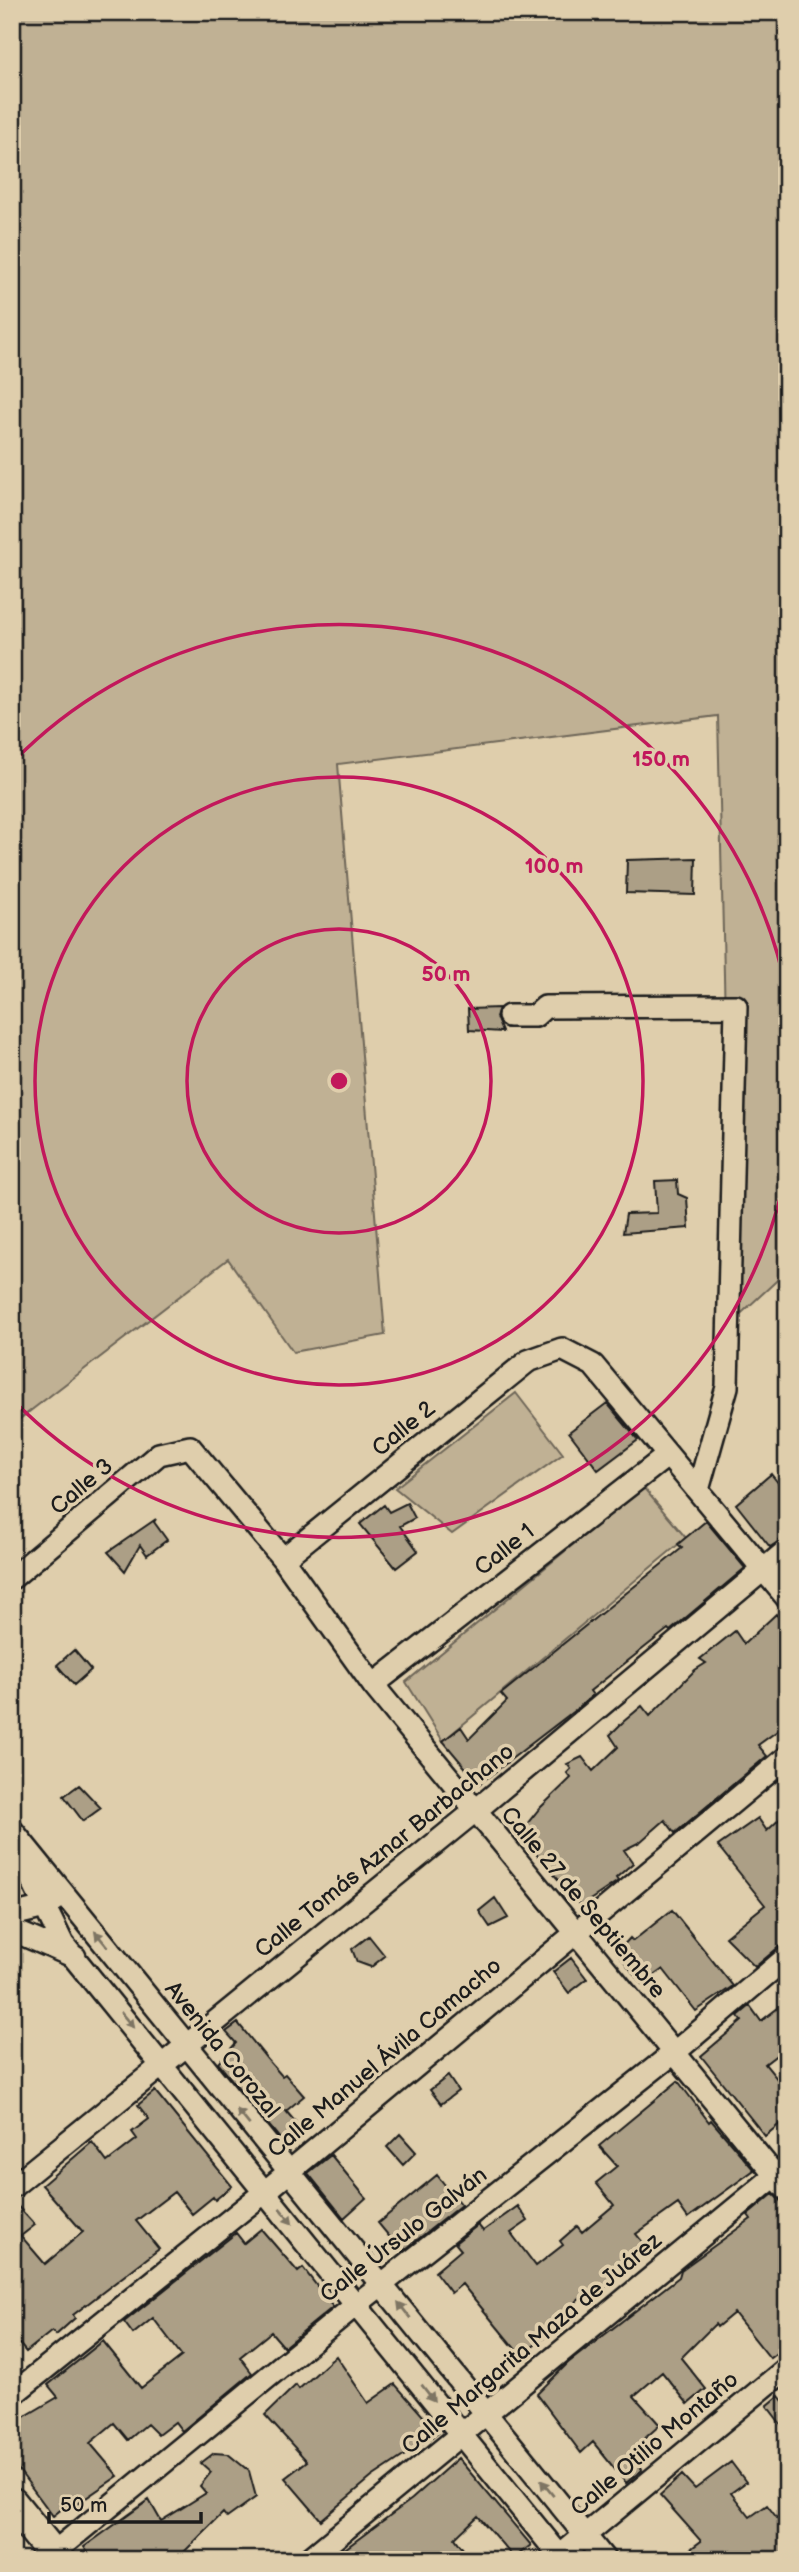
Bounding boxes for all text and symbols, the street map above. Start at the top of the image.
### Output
text: 150 m [632,747,690,772]
text: 100 m [525,854,583,879]
text: 50 m [422,962,470,987]
centre of rings [327,1069,351,1093]
street label: Calle 2 [366,1395,441,1463]
street label: Calle 3 [45,1452,119,1521]
street label: Calle 1 [469,1518,540,1582]
street label: Calle Tomás Aznar Barbachano [249,1738,520,1964]
street label: Calle 27 de Septiembre [495,1801,672,2004]
one-way arrow [94,1930,109,1948]
street label: Calle Manuel Ávila Camacho [262,1952,507,2164]
street label: Avenida Corozal [159,1976,286,2124]
one-way arrow [119,2011,134,2028]
one-way arrow [236,2108,251,2126]
street label: Calle Úrsulo Galván [314,2161,493,2309]
one-way arrow [278,2207,293,2224]
street label: Calle Margarita Maza de Juárez [396,2226,668,2461]
one-way arrow [397,2302,412,2320]
street label: Calle Otilio Montaño [565,2365,744,2522]
one-way arrow [420,2384,435,2402]
one-way arrow [540,2479,555,2496]
scale bar [49,2481,201,2525]
text: 50 m [60,2493,107,2518]

